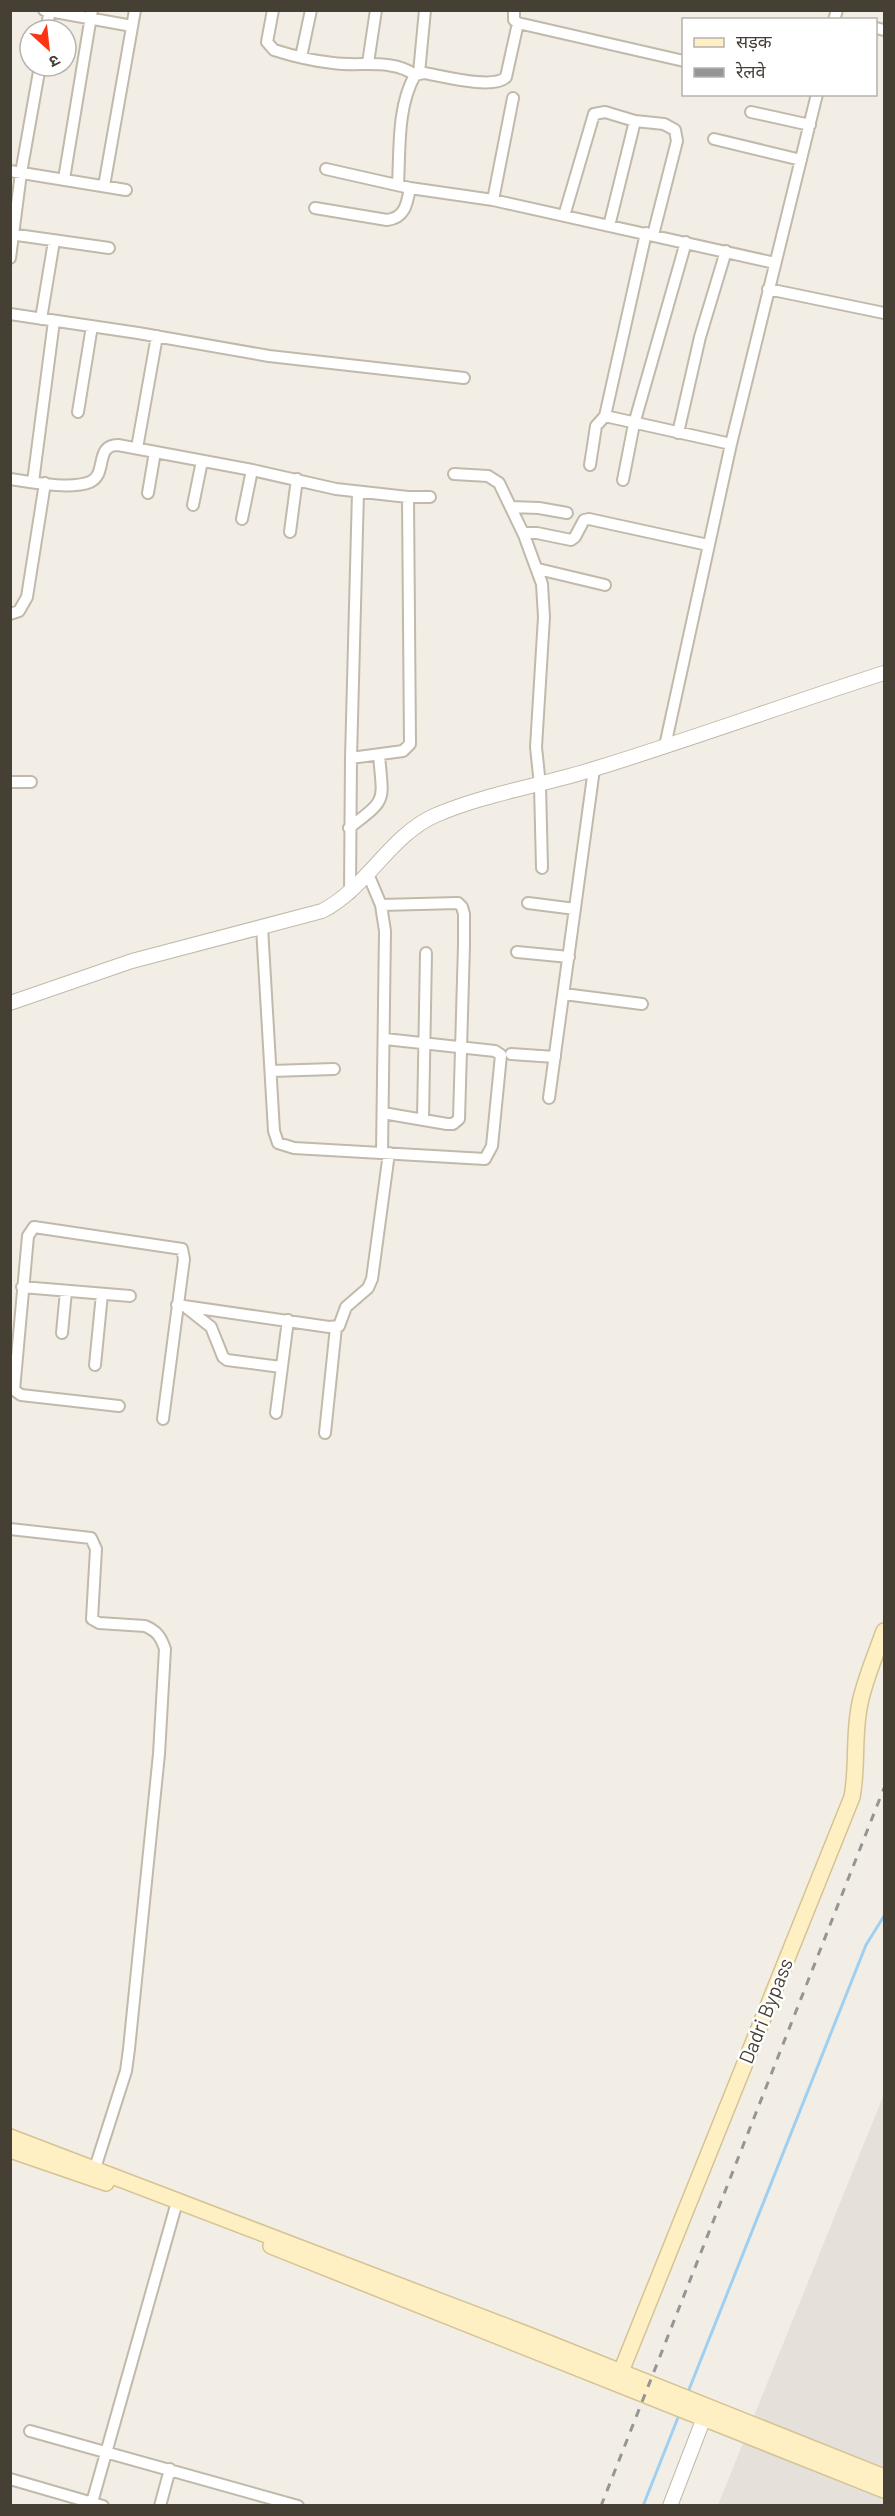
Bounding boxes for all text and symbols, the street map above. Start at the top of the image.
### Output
north arrow [18,18,78,78]
legend [682,18,877,96]
text: सड़क [736,30,773,52]
text: उ [46,51,64,73]
text: रेलवे [735,60,767,82]
street label: Dadri Bypass [733,1954,797,2067]

